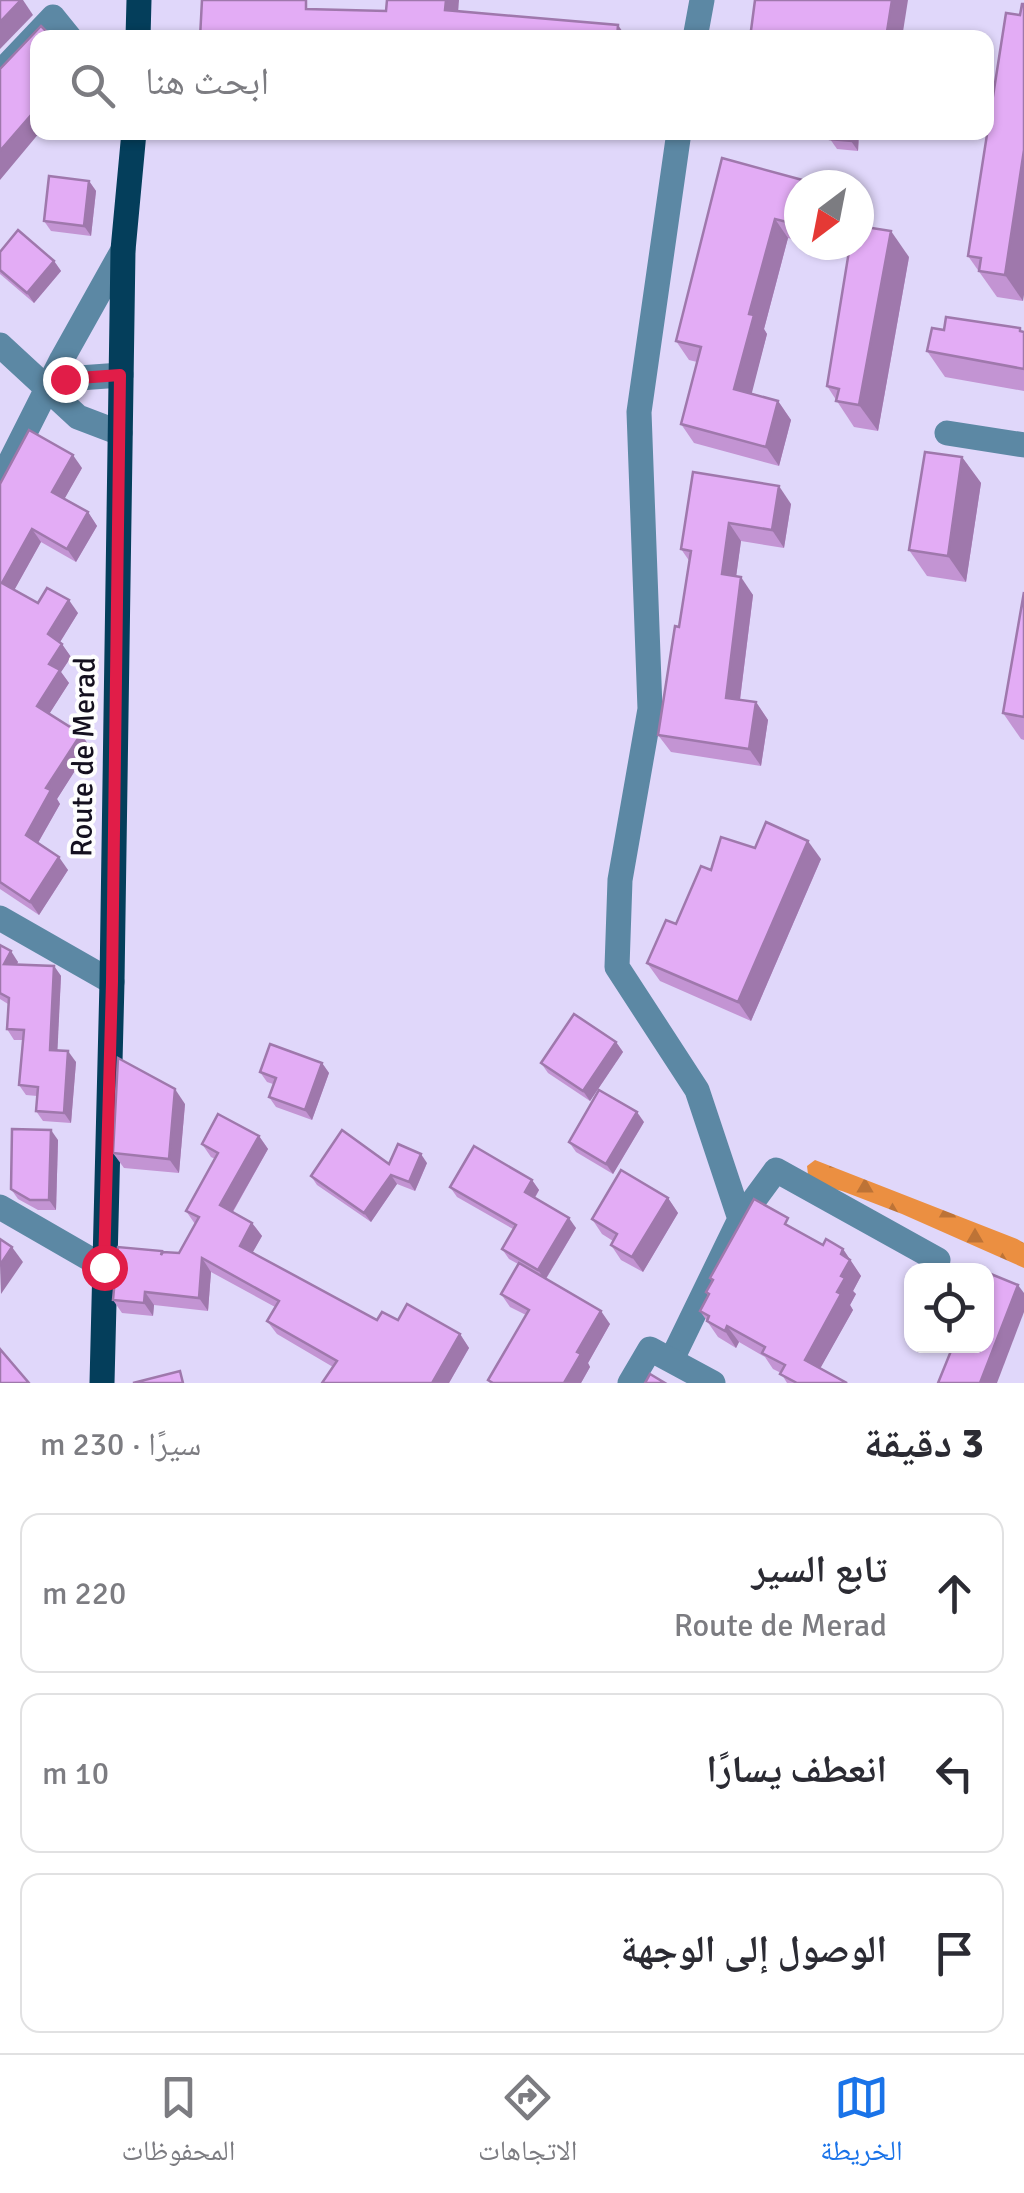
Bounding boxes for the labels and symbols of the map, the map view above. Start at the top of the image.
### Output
north arrow [784,170,874,260]
route end [43,357,89,403]
street label: Route de Merad [63,657,104,857]
route start [82,1245,128,1291]

